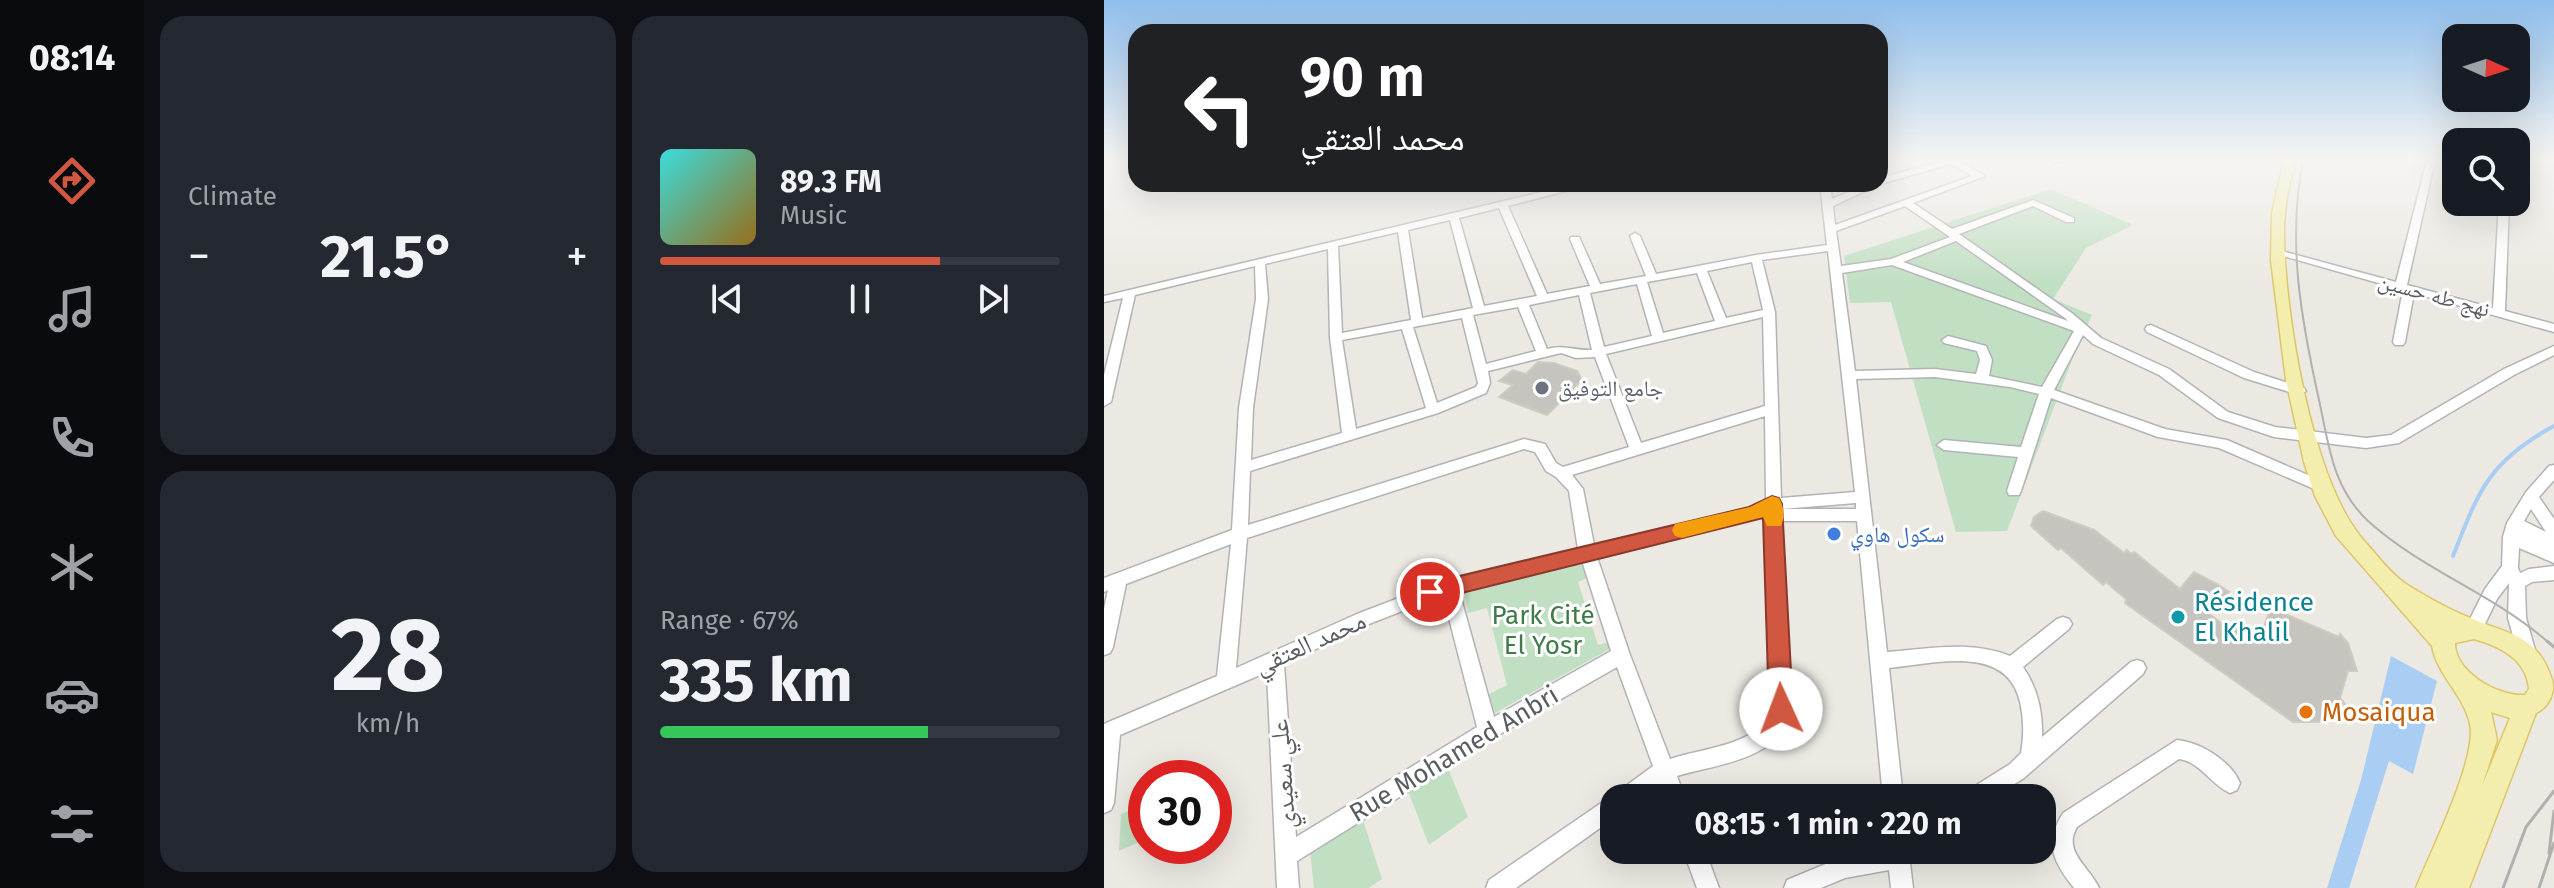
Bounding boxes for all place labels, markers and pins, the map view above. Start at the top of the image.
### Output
place label: جامع التوفيق [1558,375,1663,402]
marker: جامع التوفيق [1533,379,1551,397]
place label: سكول هاوي [1850,521,1944,551]
marker: سكول هاوي [1825,525,1843,543]
pin [1396,558,1464,626]
place label: Résidence El Khalil [2194,587,2314,648]
marker: Résidence El Khalil [2169,608,2187,626]
place label: Mosaiqua [2322,697,2436,728]
marker: Mosaiqua [2297,703,2315,721]

